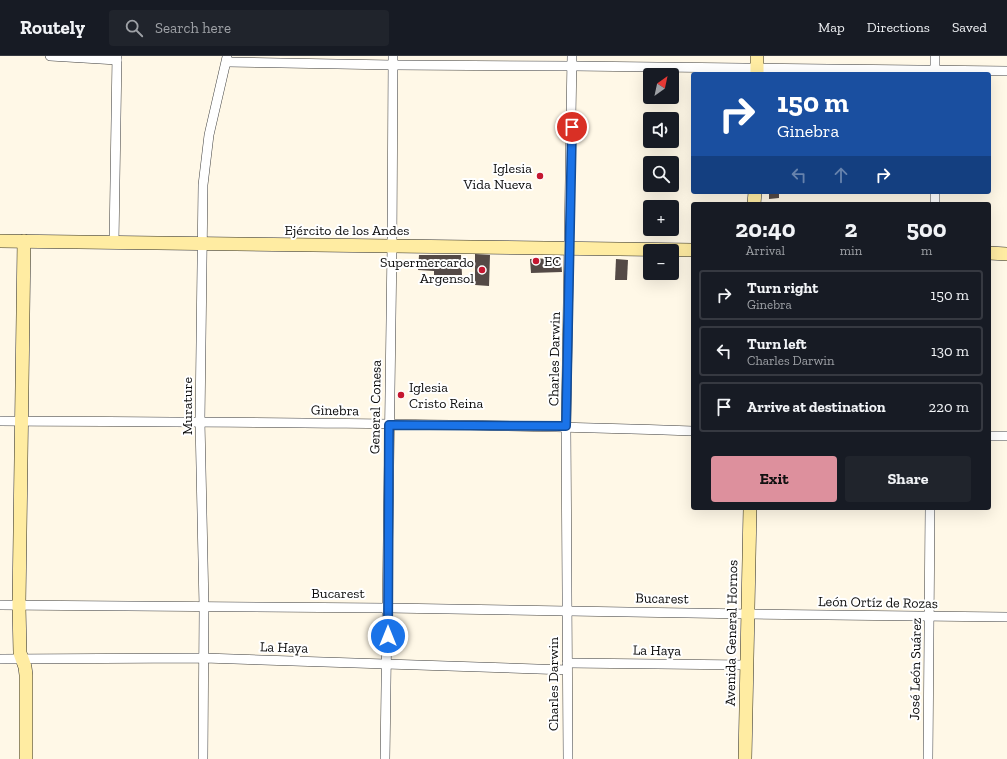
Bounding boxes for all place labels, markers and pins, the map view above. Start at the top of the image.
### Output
pin [555,110,589,144]
place label: Iglesia Vida Nueva [463,160,532,193]
marker: Iglesia Vida Nueva [535,171,545,181]
place label: EC [544,253,561,270]
place label: Supermercardo Argensol [380,254,474,287]
marker: EC [531,256,541,266]
marker: Supermercardo Argensol [477,265,487,275]
place label: Iglesia Cristo Reina [409,379,484,412]
marker: Iglesia Cristo Reina [396,390,406,400]

